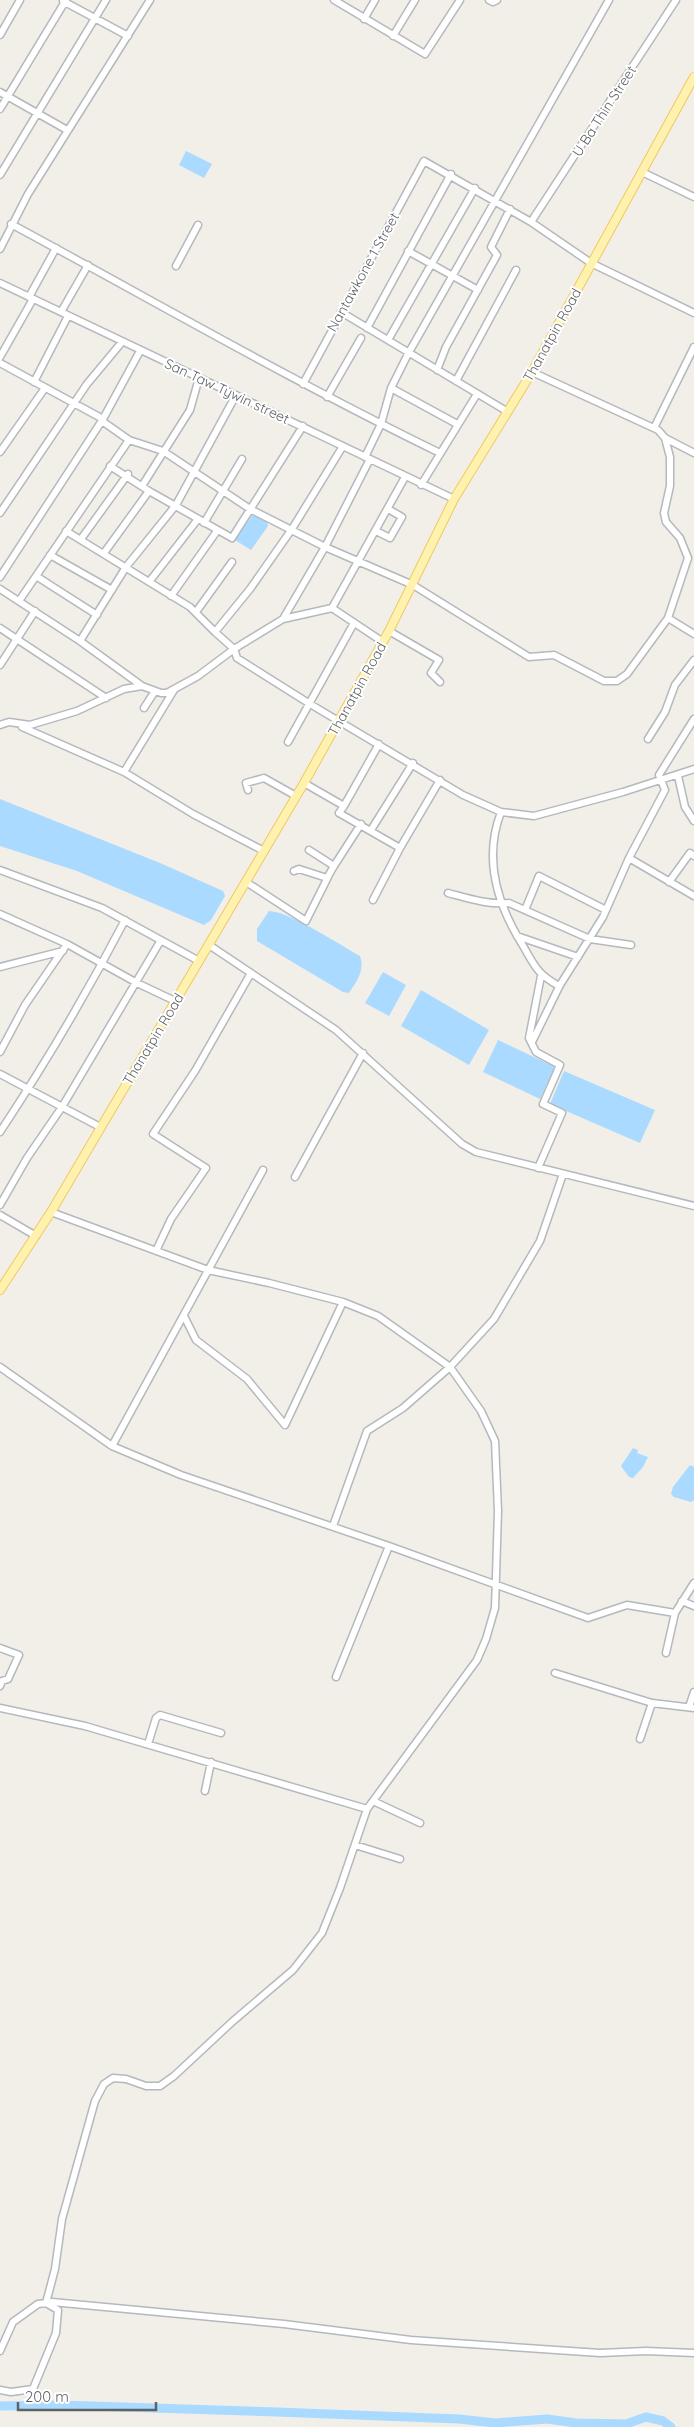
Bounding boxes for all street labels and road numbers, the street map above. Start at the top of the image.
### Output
street label: U Ba Thin Street [568,62,640,160]
street label: Nantawkone 1 Street [323,209,403,335]
street label: Thanatpin Road [519,285,585,385]
street label: San Taw Tywin street [162,354,292,428]
street label: Thanatpin Road [324,639,390,739]
street label: Thanatpin Road [118,990,188,1088]

